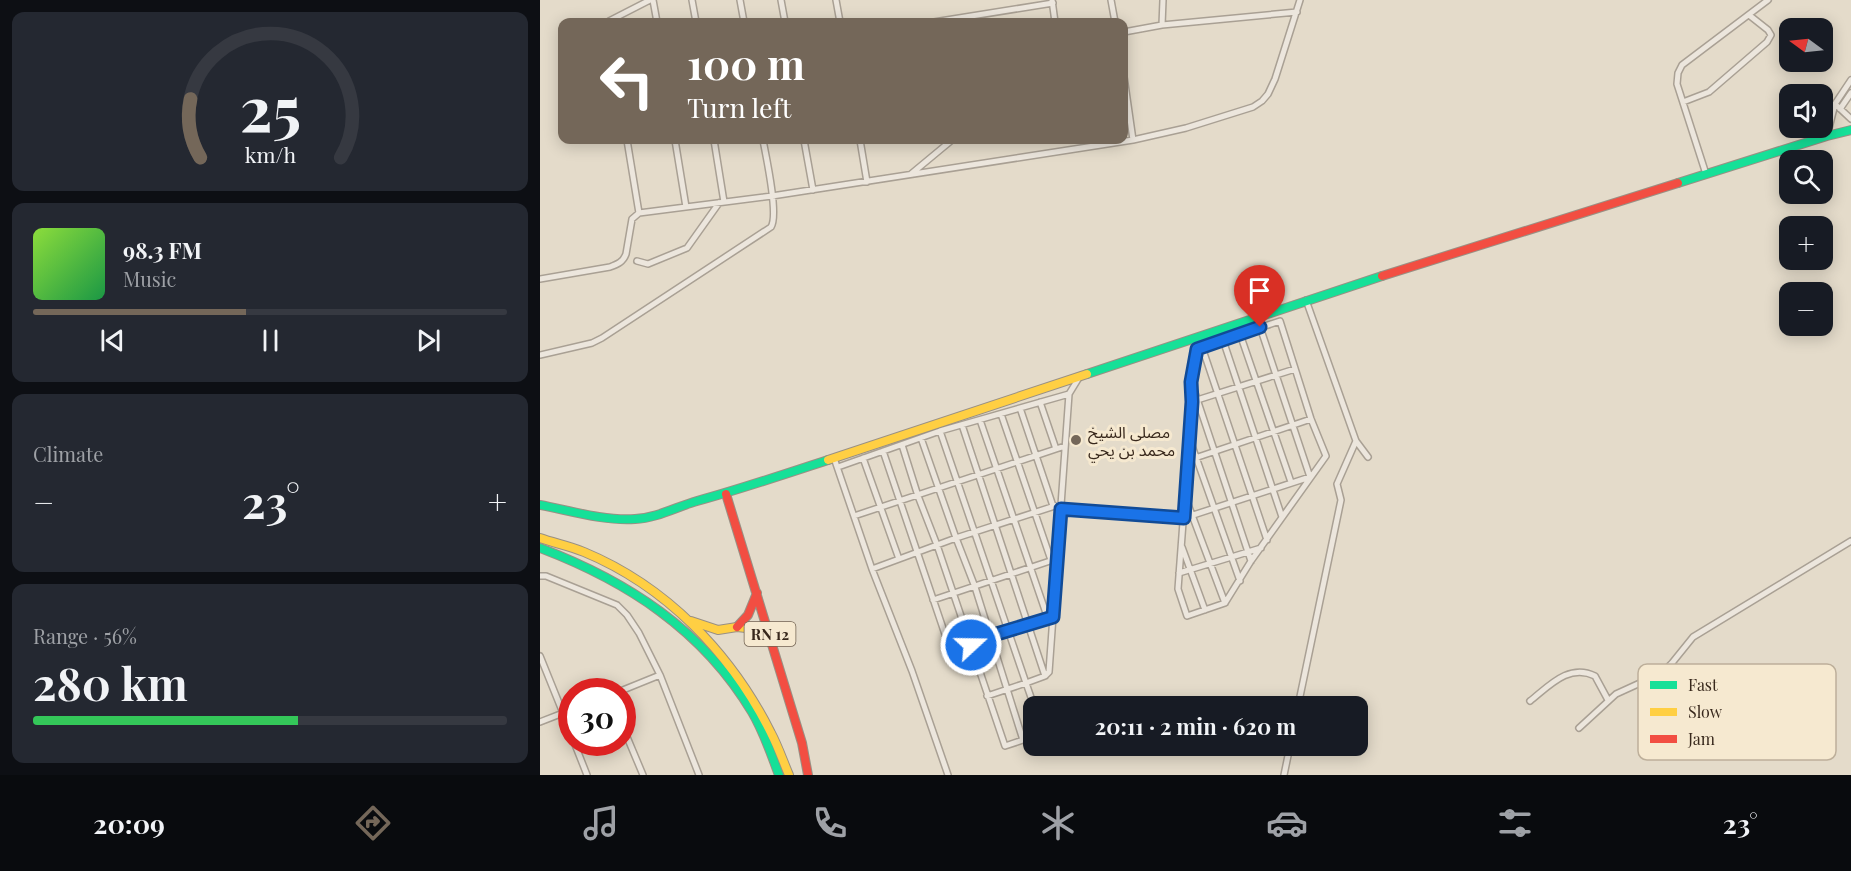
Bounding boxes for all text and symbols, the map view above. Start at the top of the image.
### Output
north arrow [1779,18,1833,72]
map controls [1779,18,1833,336]
text: 100 m [687,35,805,91]
icon: left [588,42,666,120]
text: 25 [239,65,301,149]
button: sound [1779,84,1833,138]
text: Turn left [687,89,791,125]
text: km/h [244,141,296,169]
button: search [1779,150,1833,204]
button: + [1779,216,1833,270]
text: 98.3 FM [123,235,202,265]
text: Music [123,265,176,292]
pin [1234,265,1285,327]
icon: arrive [1243,274,1276,307]
button: − [1779,282,1833,336]
icon: previous [96,324,129,357]
icon: pause [254,324,287,357]
icon: next [412,324,445,357]
place label: مصلى الشيخ محمد بن يحي [1088,421,1175,462]
marker: مصلى الشيخ محمد بن يحي [1069,433,1083,447]
text: Climate [33,440,103,467]
text: 23° [242,470,300,530]
text: − [33,479,54,523]
text: + [488,479,507,523]
position arrow [939,613,1003,677]
text: Range · 56% [33,622,137,649]
road number: RN 12 [744,622,796,646]
text: 280 km [33,652,188,712]
legend [1638,664,1836,760]
text: Fast [1688,674,1718,695]
speed limit sign: 30 [558,678,636,756]
text: Slow [1688,701,1723,722]
text: 20:11 · 2 min · 620 m [1095,711,1296,741]
text: Jam [1687,728,1715,749]
icon: directions [352,802,394,844]
icon: music [580,802,622,844]
icon: phone [809,802,851,844]
icon: climate [1037,802,1079,844]
icon: car [1266,802,1308,844]
icon: filters [1494,802,1536,844]
text: 20:09 [93,805,165,841]
text: 23° [1723,805,1758,841]

